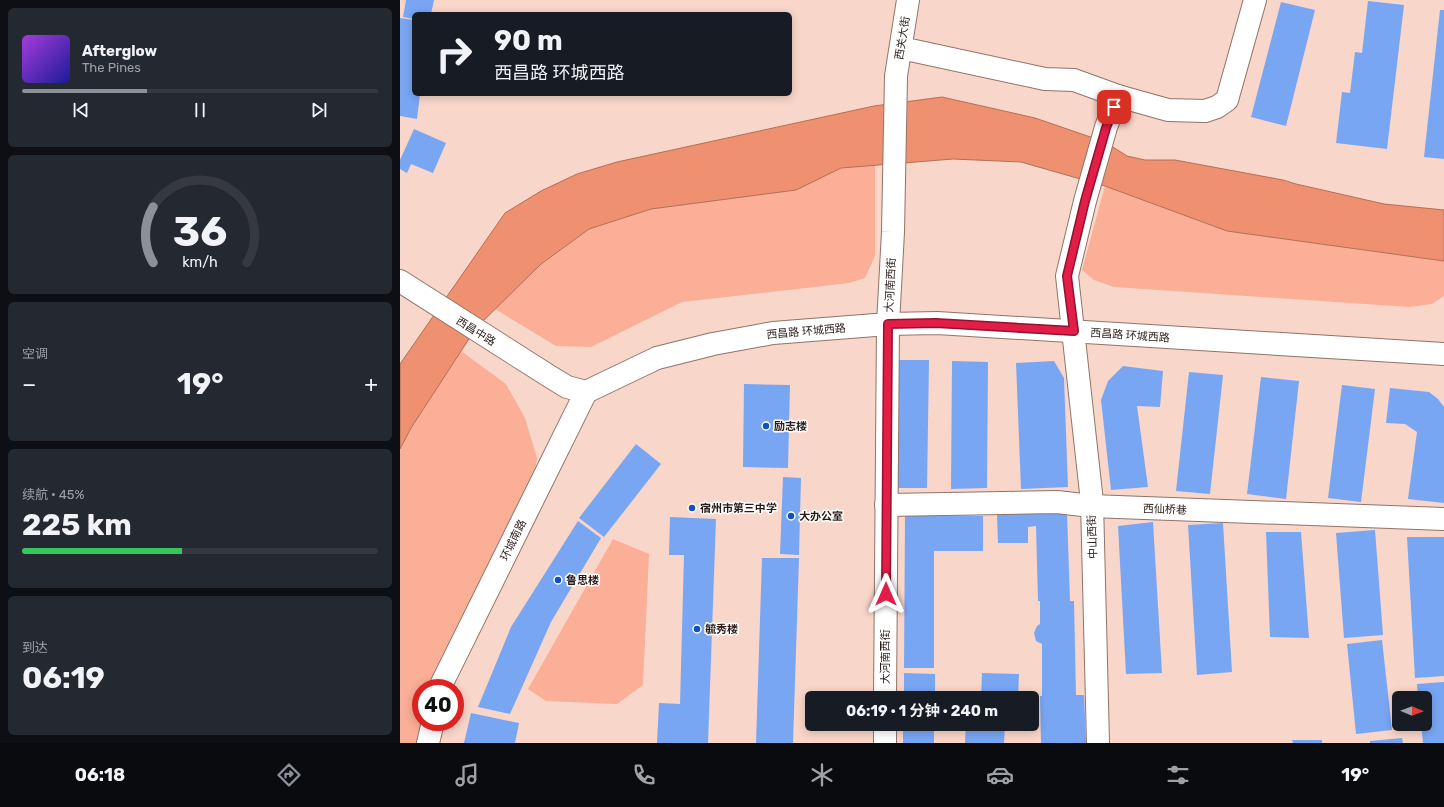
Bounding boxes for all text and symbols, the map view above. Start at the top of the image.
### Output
street label: 西关大街 [893,15,912,61]
text: 90 m [494,24,563,57]
icon: right [428,28,480,80]
text: Afterglow [82,42,157,60]
text: The Pines [82,60,141,75]
text: 西昌路 环城西路 [494,62,624,84]
pin [1097,90,1131,124]
icon: arrive [1103,96,1125,118]
icon: previous [70,99,92,121]
icon: pause [189,99,211,121]
icon: next [308,99,330,121]
text: 36 [173,206,227,255]
text: km/h [182,253,218,270]
street label: 大河南西街 [883,257,898,313]
street label: 西昌中路 [454,314,498,349]
street label: 西昌路 环城西路 [766,322,846,341]
street label: 西昌路 环城西路 [1090,326,1170,345]
text: 空调 [22,346,48,361]
text: 19° [177,366,224,402]
text: − [22,371,36,398]
text: + [364,371,378,398]
place label: 励志楼 [774,420,807,433]
marker: 励志楼 [761,421,771,431]
text: 续航 · 45% [22,487,84,502]
place label: 宿州市第三中学 [700,502,777,515]
street label: 西仙桥巷 [1143,502,1187,517]
marker: 宿州市第三中学 [687,503,697,513]
text: 225 km [22,507,132,543]
place label: 大办公室 [799,510,843,523]
marker: 大办公室 [786,511,796,521]
street label: 中山西街 [1085,515,1100,559]
street label: 环城南路 [498,518,529,563]
position arrow [865,573,907,615]
place label: 鲁思楼 [566,574,599,587]
marker: 鲁思楼 [553,575,563,585]
place label: 毓秀楼 [705,623,738,636]
marker: 毓秀楼 [692,624,702,634]
street label: 大河南西街 [879,630,892,685]
text: 到达 [22,640,48,655]
text: 06:19 [22,660,105,696]
speed limit sign: 40 [412,679,464,731]
north arrow [1392,691,1432,731]
map controls [1392,691,1432,731]
text: 06:19 · 1 分钟 · 240 m [846,702,998,720]
icon: directions [275,761,303,789]
icon: music [453,761,481,789]
icon: phone [630,761,658,789]
icon: climate [808,761,836,789]
icon: car [986,761,1014,789]
icon: filters [1164,761,1192,789]
text: 06:18 [75,764,125,786]
text: 19° [1341,764,1369,786]

